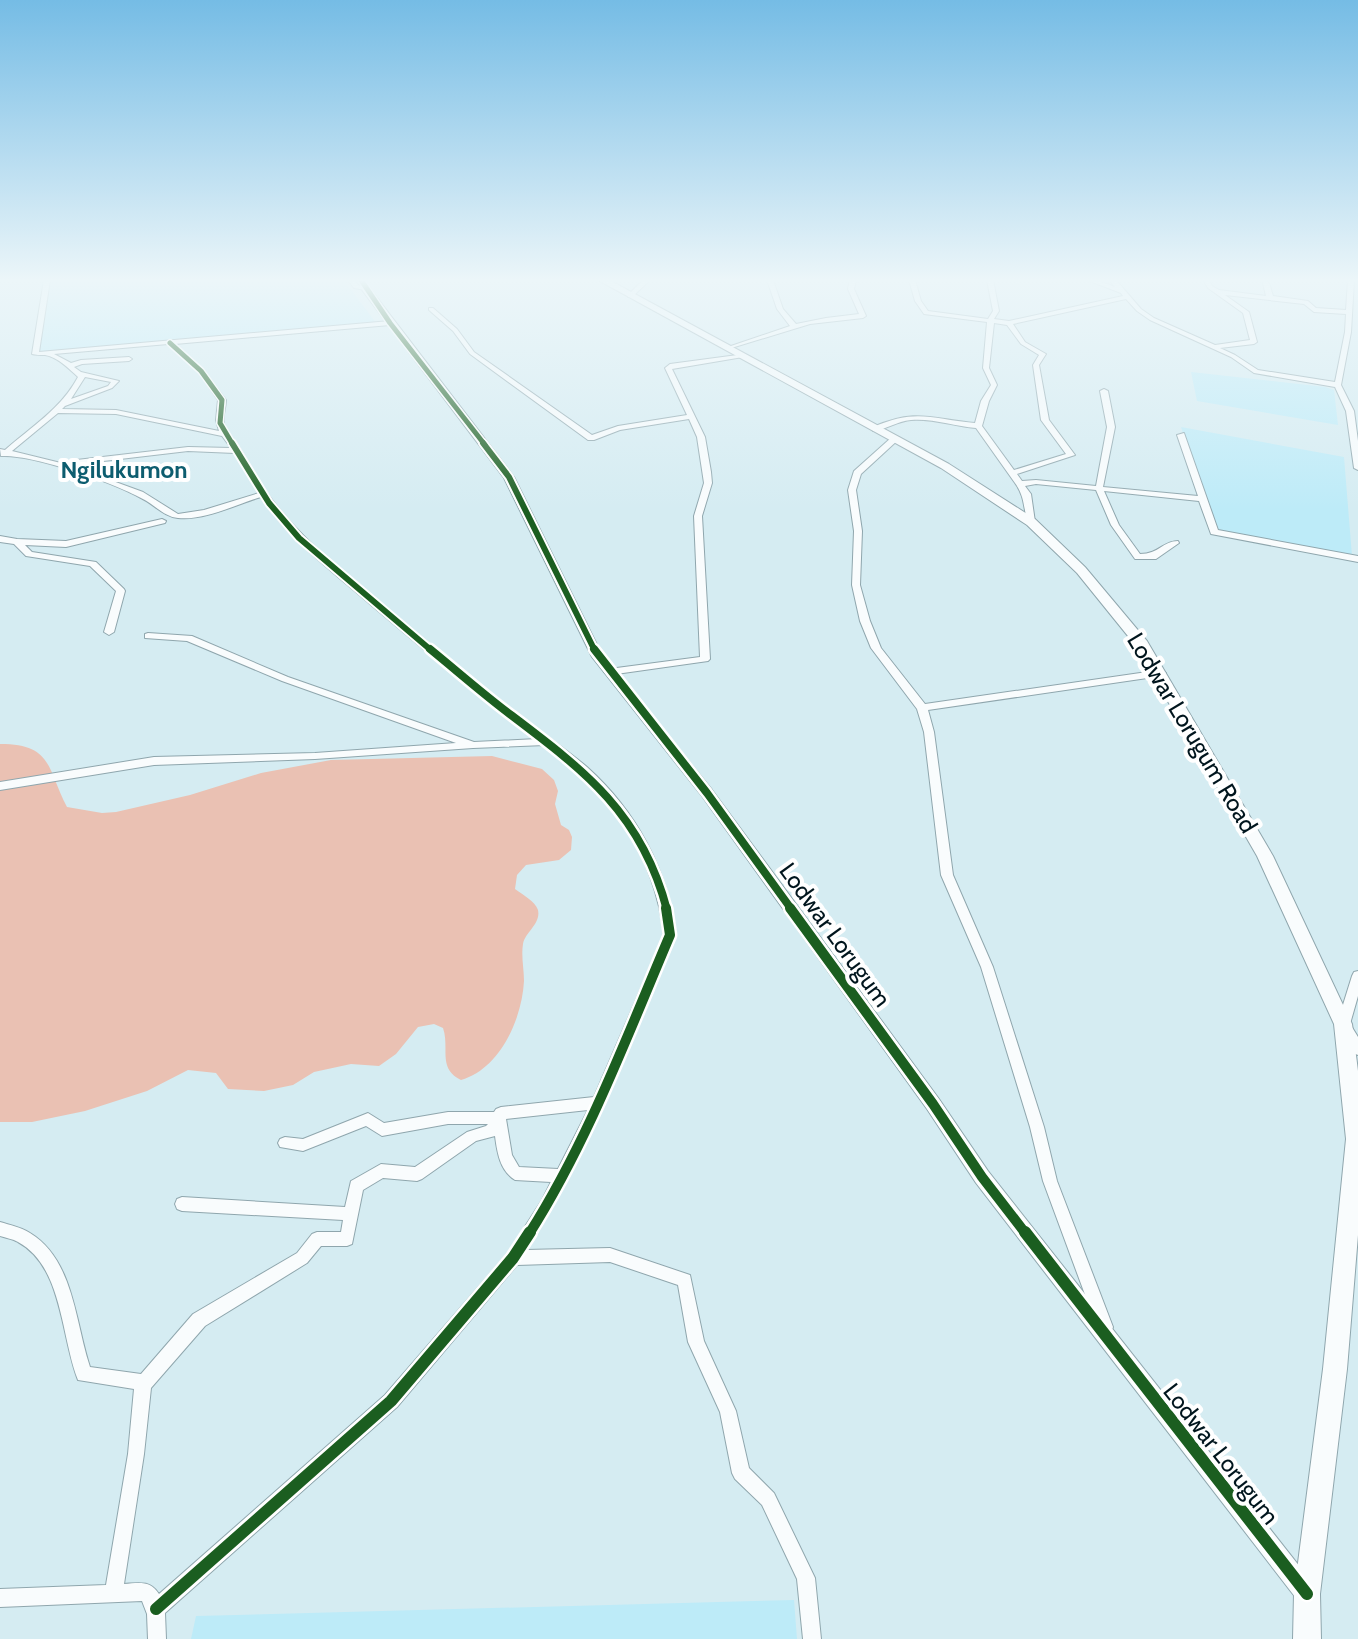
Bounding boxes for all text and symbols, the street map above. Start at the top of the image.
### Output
district label: Ngilukumon [60,455,188,484]
street label: Lodwar Lorugum Road [1121,627,1264,838]
street label: Lodwar Lorugum [773,857,897,1012]
street label: Lodwar Lorugum [1157,1377,1285,1530]

